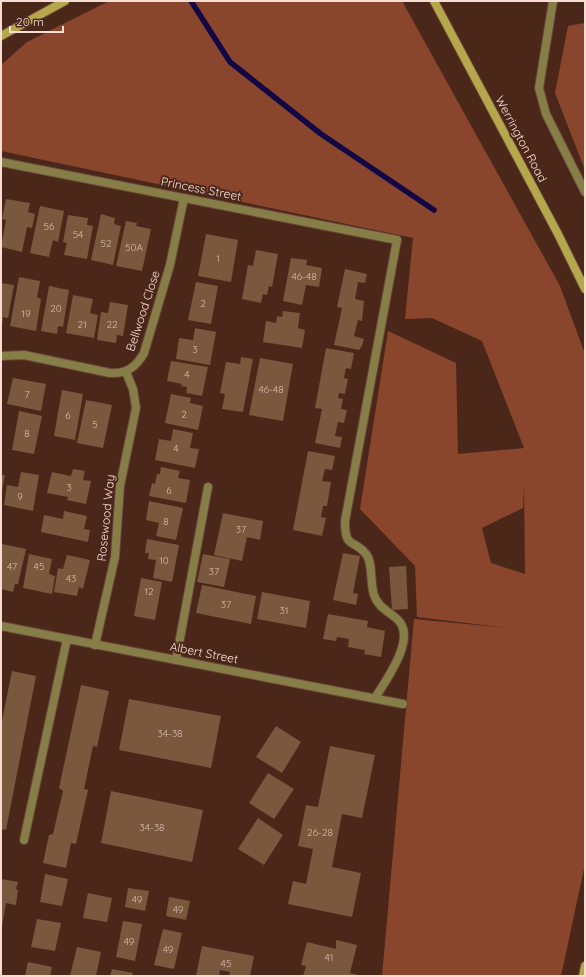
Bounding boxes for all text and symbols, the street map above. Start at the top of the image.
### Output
scale bar [10,8,63,34]
text: 20 m [16,14,44,29]
street label: Werrington Road [492,93,551,185]
street label: Princess Street [160,173,243,204]
house number: 56 [44,220,55,233]
house number: 54 [73,228,83,241]
house number: 52 [101,237,112,250]
house number: 50A [125,241,143,254]
house number: 1 [216,252,220,265]
street label: Bellwood Close [122,268,163,353]
house number: 46-48 [291,270,317,283]
house number: 2 [200,297,206,310]
house number: 20 [50,302,62,315]
house number: 19 [21,307,31,320]
house number: 21 [77,318,87,331]
house number: 22 [106,318,118,331]
house number: 3 [192,343,198,356]
house number: 4 [184,368,190,381]
house number: 46-48 [258,383,284,396]
house number: 7 [24,388,30,401]
house number: 2 [181,408,187,421]
house number: 6 [65,409,71,422]
house number: 5 [92,418,98,431]
house number: 8 [24,427,30,440]
house number: 4 [173,442,179,455]
street label: Rosewood Way [93,474,118,562]
house number: 3 [66,481,72,494]
house number: 6 [166,484,172,497]
house number: 9 [17,490,23,503]
house number: 8 [163,515,169,528]
house number: 37 [236,523,246,536]
house number: 10 [159,554,169,567]
house number: 47 [7,560,17,573]
house number: 45 [34,560,44,573]
house number: 37 [209,565,219,578]
house number: 43 [66,572,76,585]
house number: 12 [144,585,154,598]
house number: 37 [221,598,231,611]
house number: 31 [280,604,288,617]
street label: Albert Street [169,639,240,666]
house number: 34-38 [157,727,183,740]
house number: 34-38 [139,821,165,834]
house number: 26-28 [307,826,333,839]
house number: 49 [132,893,143,906]
house number: 49 [173,903,184,916]
house number: 49 [124,935,135,948]
house number: 49 [163,943,174,956]
house number: 41 [325,951,333,964]
house number: 45 [221,957,231,970]

